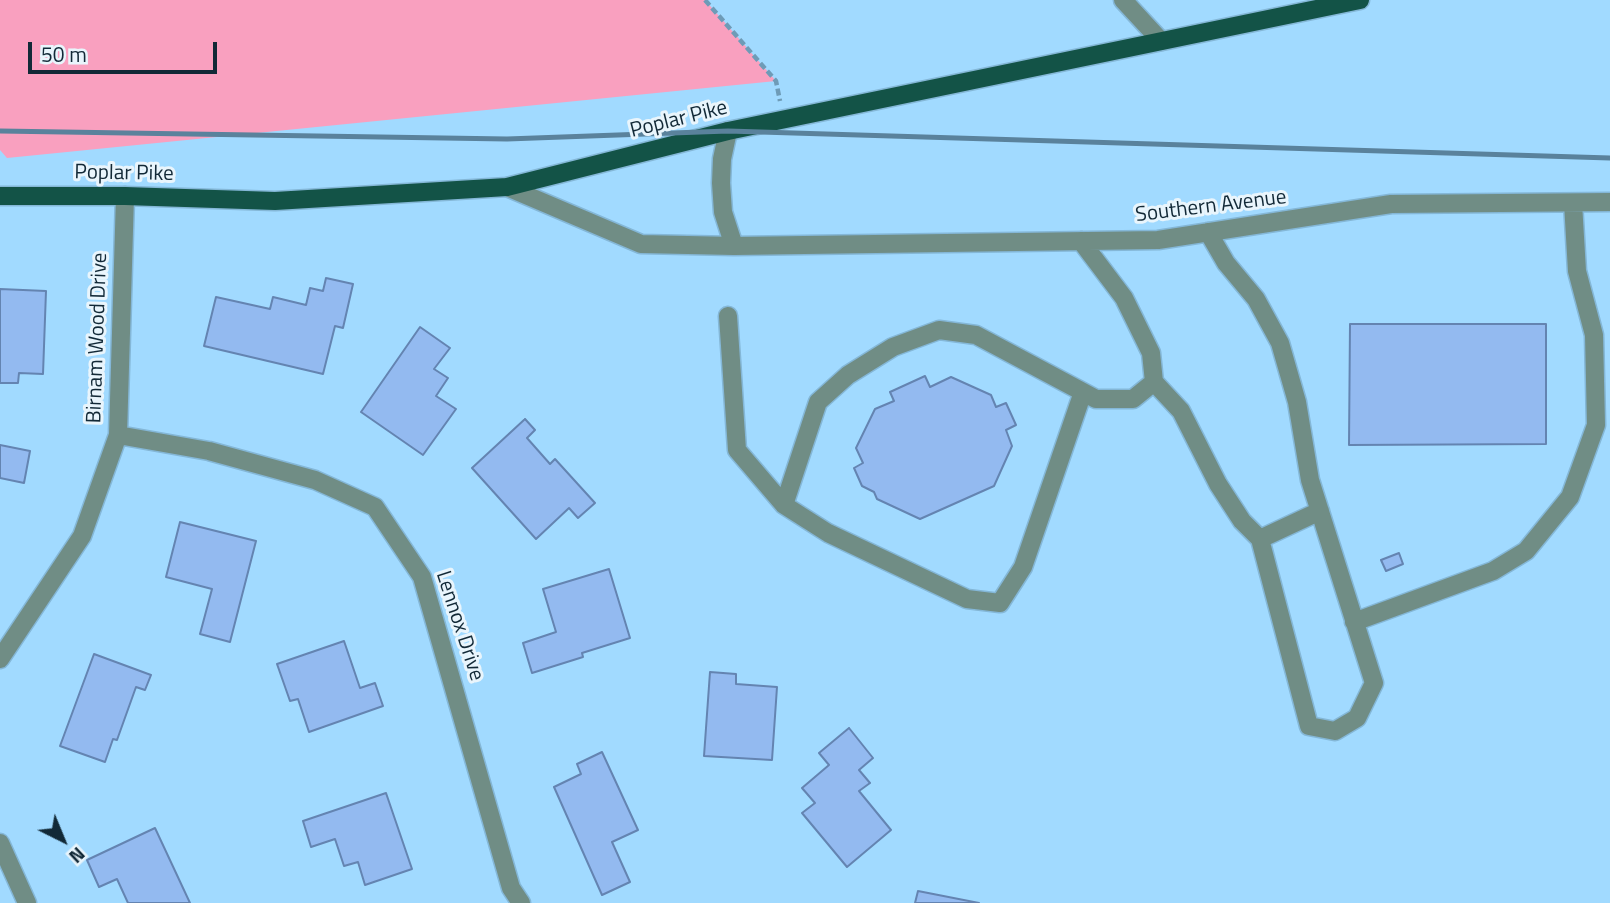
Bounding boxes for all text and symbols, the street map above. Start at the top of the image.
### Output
scale bar [32,28,220,72]
text: 50 m [41,38,87,70]
street label: Poplar Pike [628,96,730,144]
street label: Poplar Pike [74,161,174,187]
street label: Southern Avenue [1134,185,1288,229]
street label: Birnam Wood Drive [82,252,114,424]
street label: Lennox Drive [429,568,489,684]
north arrow [28,805,98,875]
text: N [63,841,92,871]

